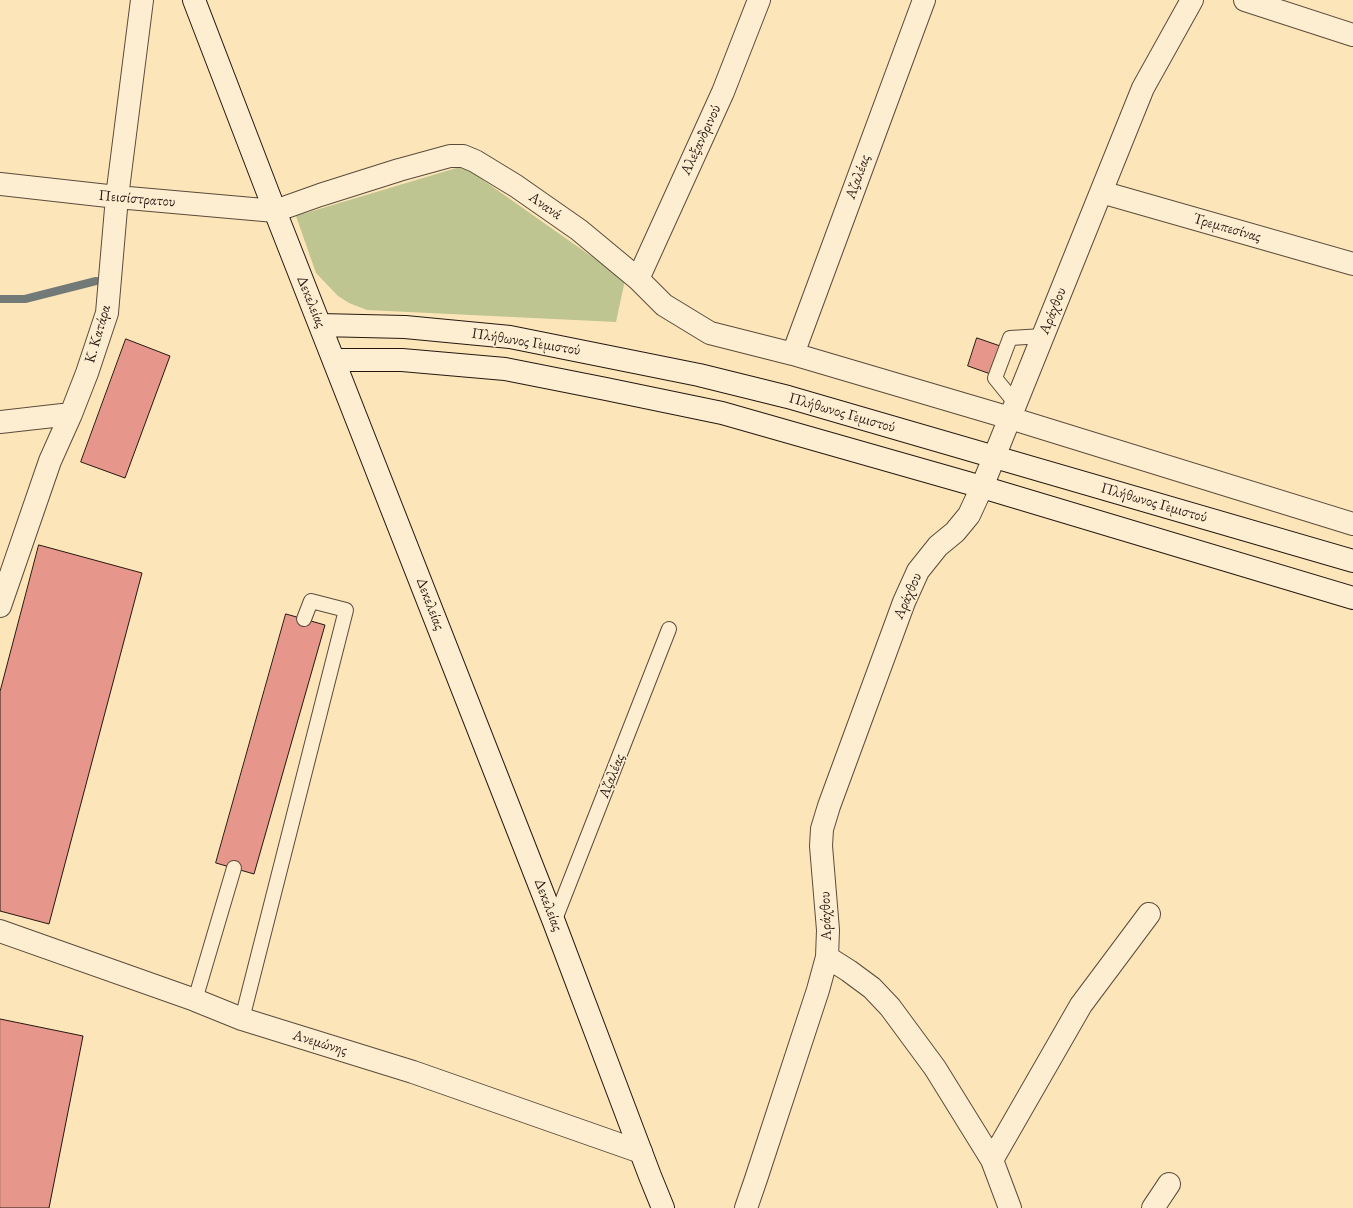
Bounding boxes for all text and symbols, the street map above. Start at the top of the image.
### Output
street label: Αλεξανδρινού [677,102,725,178]
street label: Αζαλέας [842,152,874,202]
street label: Πεισίστρατου [98,187,176,211]
street label: Ανανά [525,188,565,224]
street label: Τρεμπεσίνας [1191,210,1263,246]
street label: Δεκελείας [292,273,330,331]
street label: Αράχθου [1035,285,1071,337]
street label: Κ. Κατάρα [81,303,115,365]
street label: Πλήθωνος Γεμιστού [470,324,582,360]
street label: Πλήθωνος Γεμιστού [787,389,897,437]
street label: Πλήθωνος Γεμιστού [1099,479,1209,527]
street label: Αράχθου [890,570,926,622]
street label: Δεκελείας [412,575,448,633]
street label: Αζαλέας [595,751,629,801]
street label: Δεκελείας [530,876,566,934]
street label: Αράχθου [816,891,836,941]
street label: Ανεμώνης [291,1026,349,1060]

